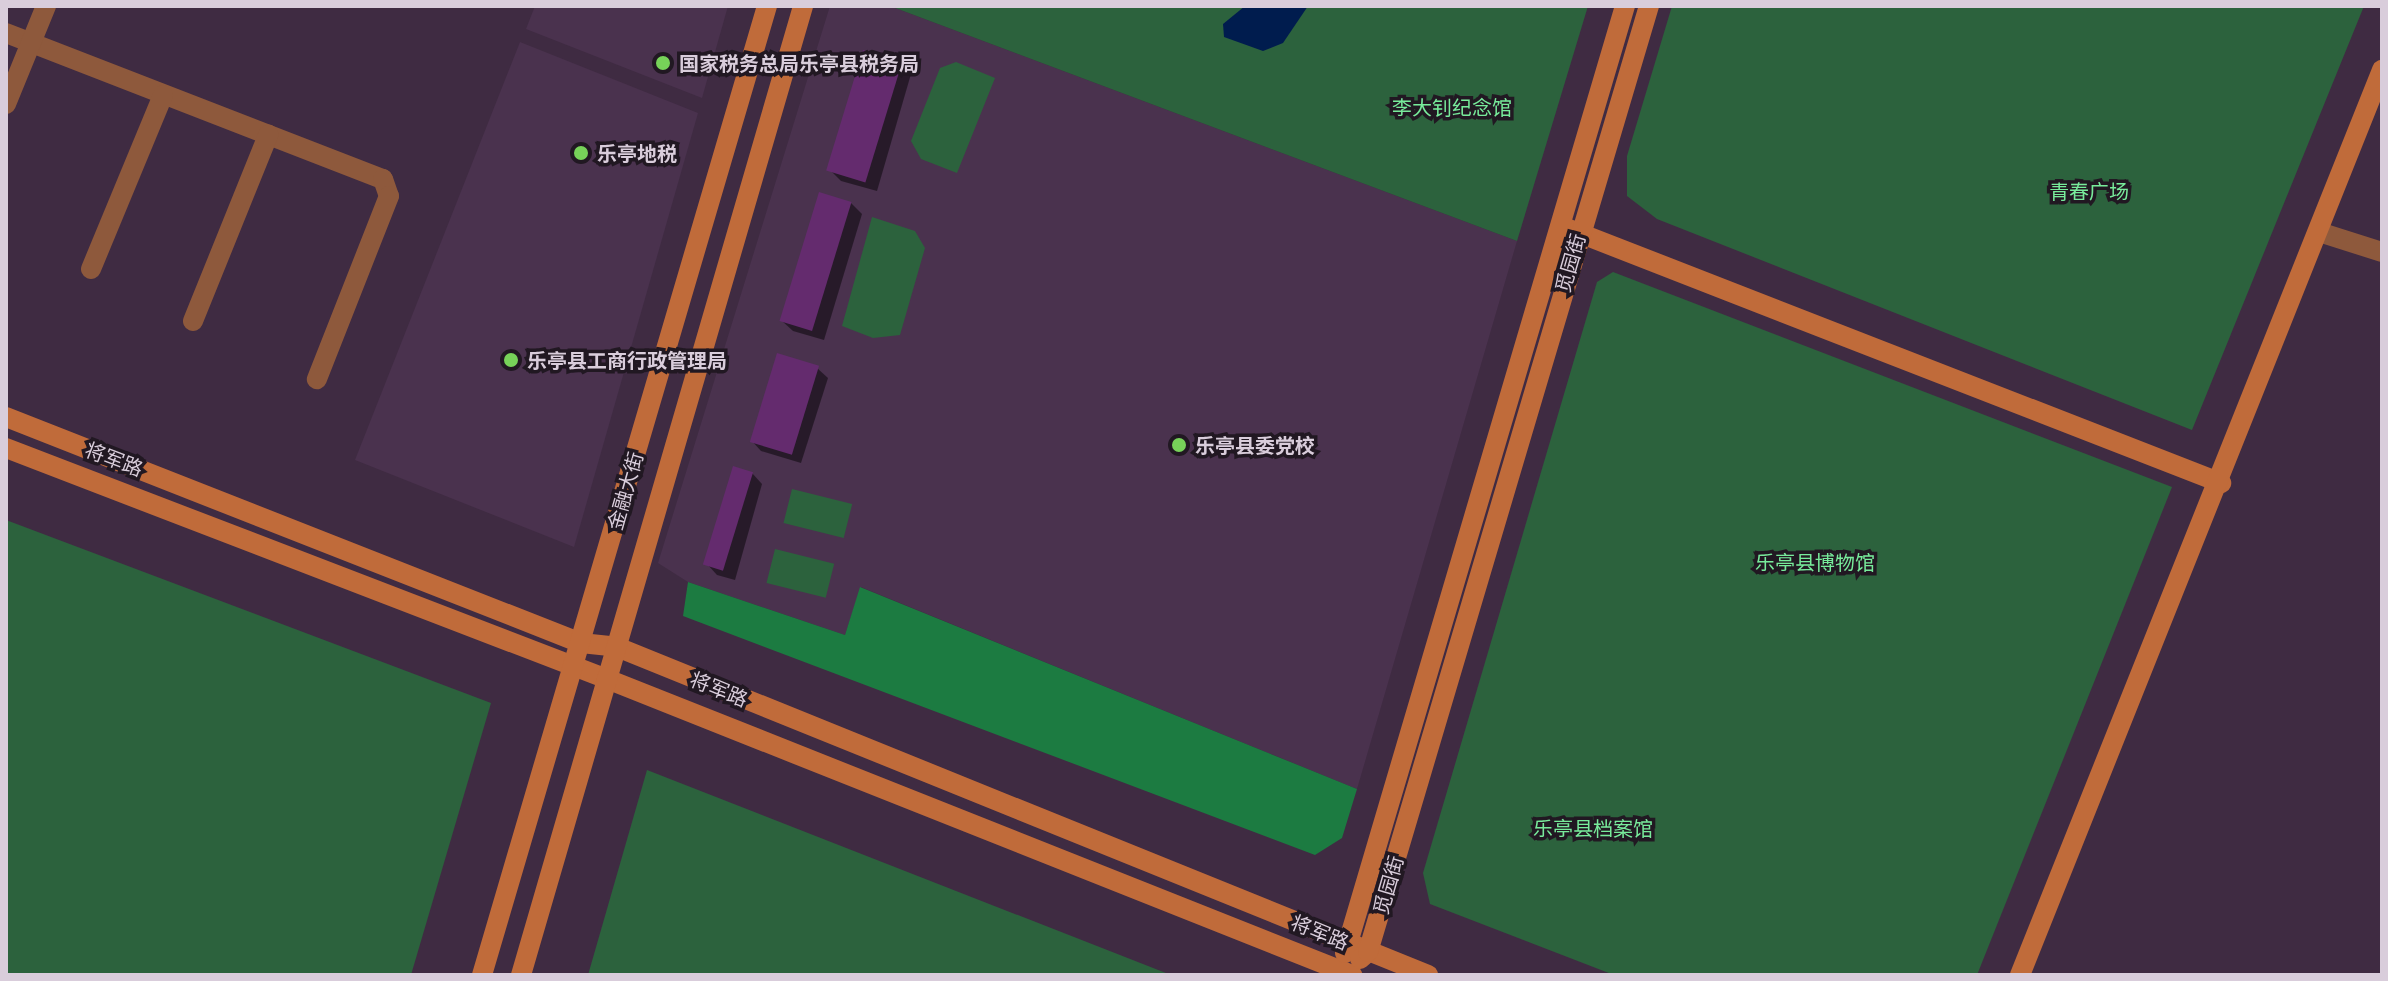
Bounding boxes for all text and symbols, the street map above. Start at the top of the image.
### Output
place label: 国家税务总局乐亭县税务局 [679,51,919,75]
marker: 国家税务总局乐亭县税务局 [654,54,672,72]
park label: 李大钊纪念馆 [1392,95,1512,119]
place label: 乐亭地税 [597,141,677,165]
marker: 乐亭地税 [572,144,590,162]
park label: 青春广场 [2049,179,2129,203]
street label: 觅园街 [1550,231,1590,295]
place label: 乐亭县工商行政管理局 [527,348,727,372]
marker: 乐亭县工商行政管理局 [502,351,520,369]
place label: 乐亭县委党校 [1195,433,1315,457]
marker: 乐亭县委党校 [1170,436,1188,454]
street label: 将军路 [82,437,146,481]
street label: 金融大街 [602,449,648,533]
park label: 乐亭县博物馆 [1755,550,1875,574]
street label: 将军路 [687,667,751,711]
park label: 乐亭县档案馆 [1533,816,1653,840]
street label: 觅园街 [1368,853,1408,917]
street label: 将军路 [1288,910,1352,954]

